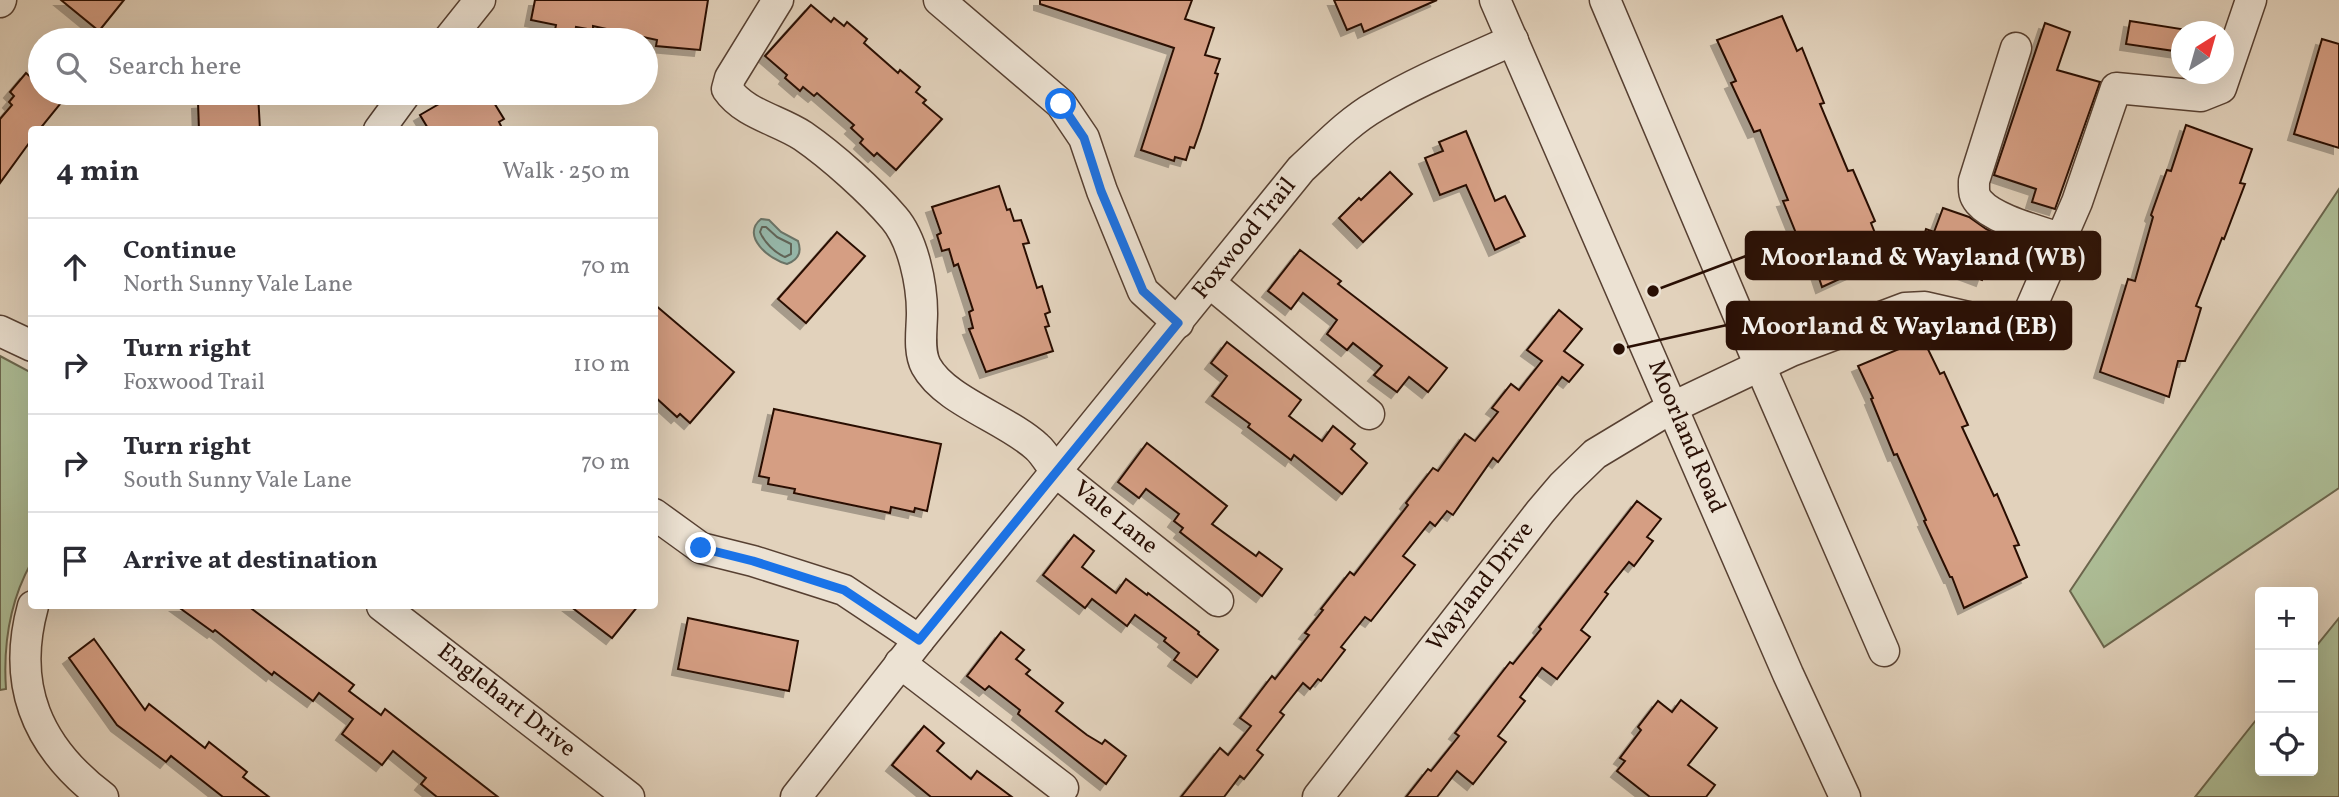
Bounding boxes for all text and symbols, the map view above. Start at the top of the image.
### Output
north arrow [2171,21,2234,84]
search box [28,28,658,105]
icon: search [52,48,90,86]
text: Search here [108,49,241,85]
route start [1045,88,1076,119]
text: 4 min [56,151,140,193]
text: Walk · 250 m [502,156,630,188]
street label: Foxwood Trail [1185,171,1305,307]
callout: Moorland & Wayland (WB) [1746,232,2100,279]
text: Continue [123,233,236,269]
text: Moorland & Wayland (WB) [1761,240,2085,276]
icon: ahead [56,248,94,286]
text: 70 m [581,251,630,283]
text: North Sunny Vale Lane [123,269,353,301]
callout: Moorland & Wayland (EB) [1727,302,2071,349]
text: Moorland & Wayland (EB) [1741,309,2057,345]
text: Turn right [123,331,251,367]
icon: right [56,346,94,384]
text: 110 m [573,349,630,381]
street label: Moorland Road [1638,355,1734,519]
text: Foxwood Trail [123,367,265,399]
text: Turn right [123,429,251,465]
icon: right [56,444,94,482]
text: 70 m [581,447,630,479]
text: South Sunny Vale Lane [123,465,352,497]
street label: Vale Lane [1065,473,1165,563]
street label: Wayland Drive [1419,515,1543,659]
route end [685,532,716,563]
icon: arrive [56,542,94,580]
text: Arrive at destination [123,543,378,579]
map controls [2255,587,2318,776]
button: + [2255,587,2318,650]
street label: Englehart Drive [429,636,583,766]
button: − [2255,650,2318,713]
button: locate [2255,713,2318,776]

